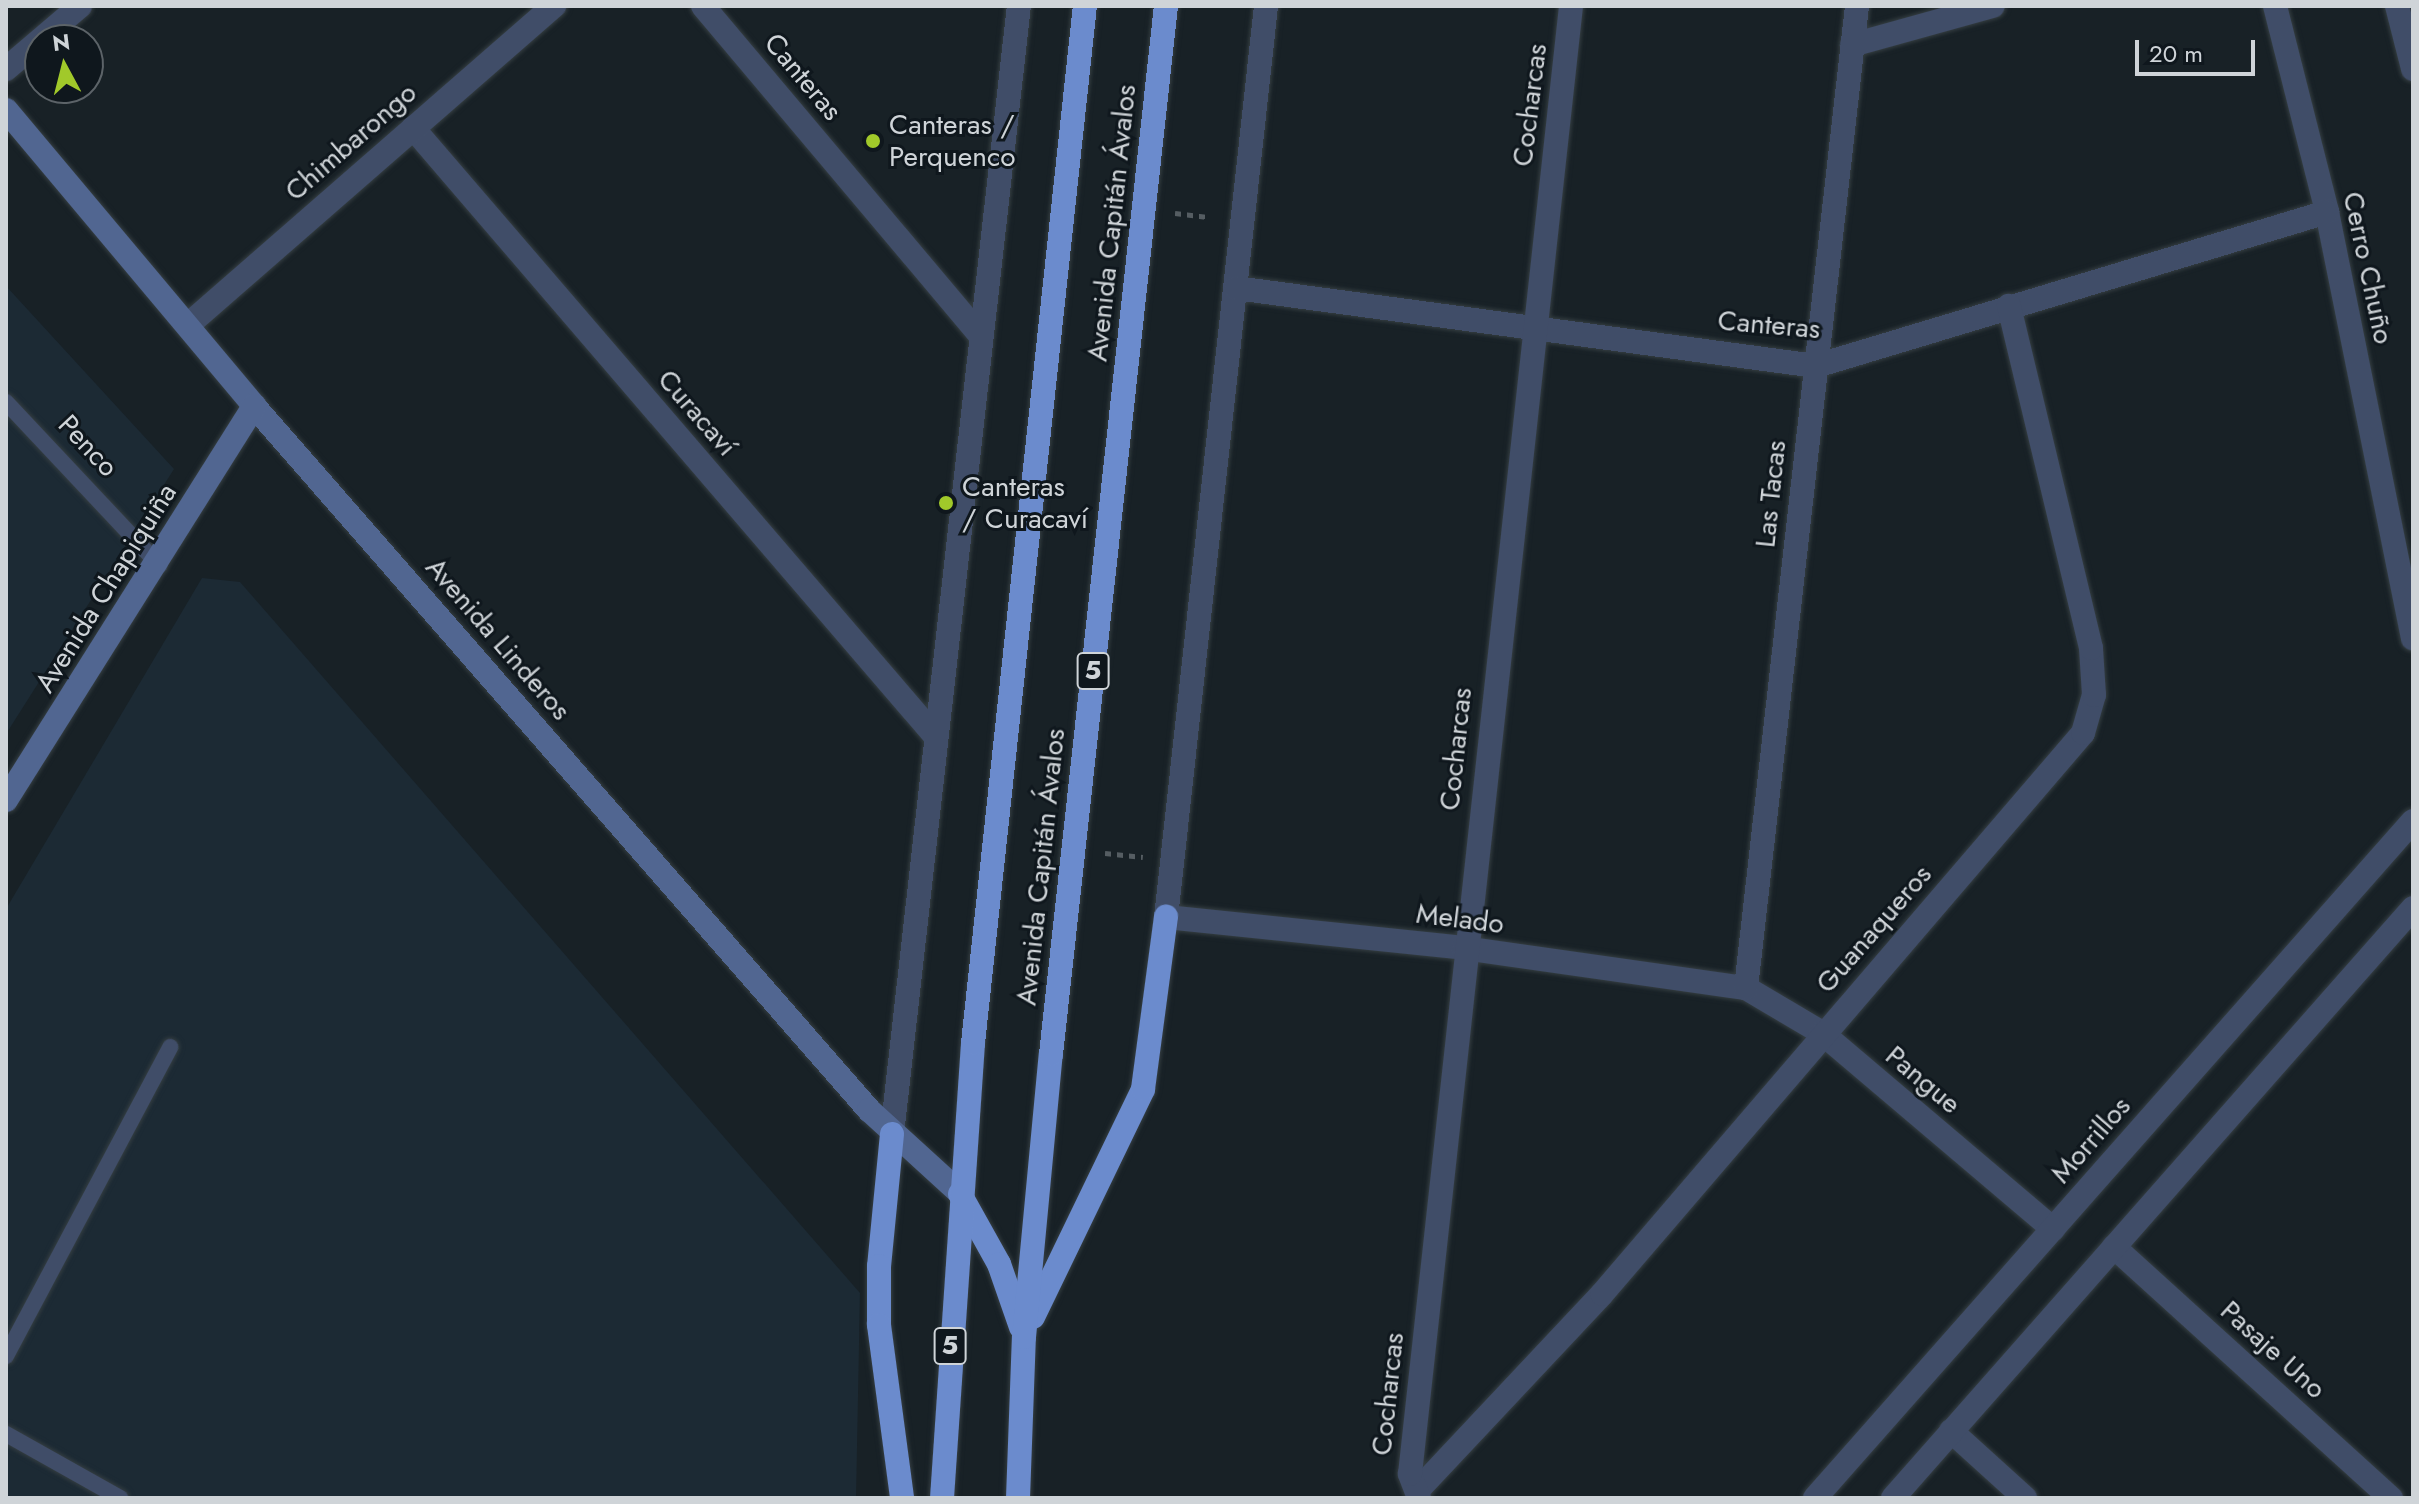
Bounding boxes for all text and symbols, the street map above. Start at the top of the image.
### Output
north arrow [24,24,104,104]
scale bar [2139,24,2259,74]
text: N [51,25,72,59]
street label: Canteras [757,27,849,127]
text: 20 m [2149,36,2203,71]
street label: Cocharcas [1506,42,1554,168]
street label: Chimbarongo [279,76,423,208]
street label: Avenida Capitán Ávalos [1081,83,1143,363]
place label: Canteras / Perquenco [889,108,1016,174]
marker: Canteras / Perquenco [864,132,882,150]
street label: Cerro Chuño [2335,189,2401,347]
street label: Canteras [1716,304,1822,346]
street label: Curacaví [650,363,744,463]
street label: Penco [51,408,125,484]
street label: Las Tacas [1749,439,1793,549]
place label: Canteras / Curacaví [962,470,1088,536]
street label: Avenida Chapiquiña [28,477,184,699]
marker: Canteras / Curacaví [937,494,955,512]
street label: Avenida Linderos [418,551,578,727]
road number: 5 [1075,649,1111,693]
street label: Cocharcas [1433,686,1479,812]
street label: Avenida Capitán Ávalos [1010,727,1072,1007]
street label: Guanaqueros [1809,858,1939,1000]
street label: Melado [1414,897,1506,941]
street label: Pangue [1879,1039,1967,1121]
street label: Morrillos [2044,1090,2138,1190]
street label: Pasaje Uno [2213,1294,2333,1406]
road number: 5 [932,1324,968,1368]
street label: Cocharcas [1365,1331,1411,1457]

